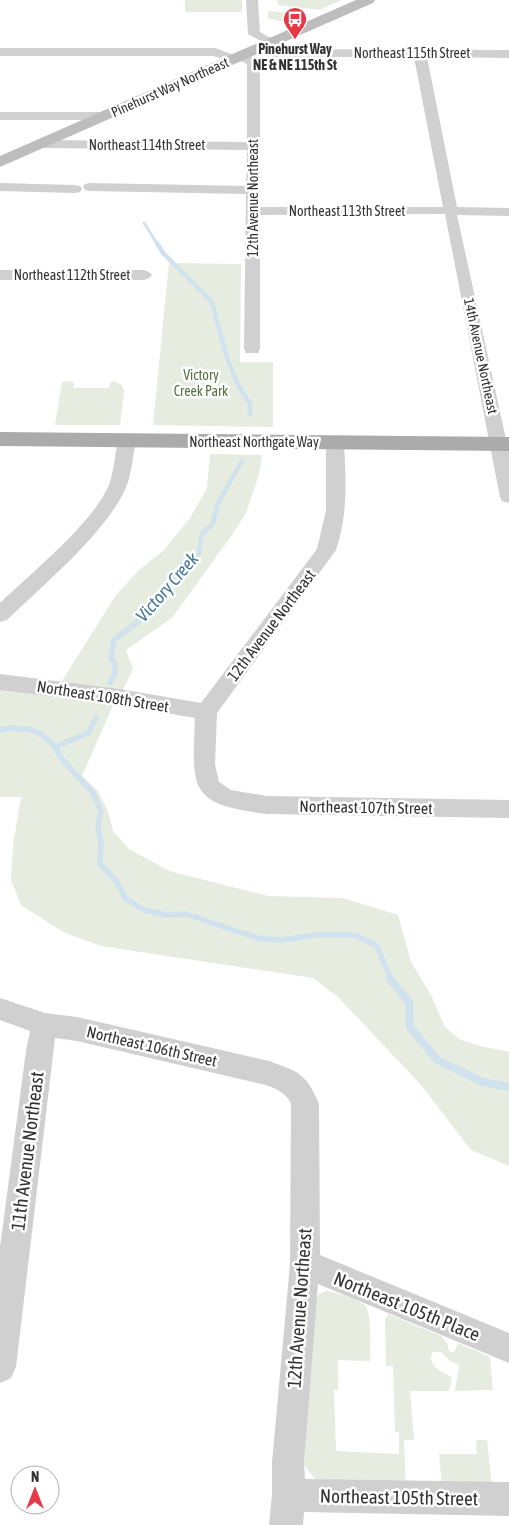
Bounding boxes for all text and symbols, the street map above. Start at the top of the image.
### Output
bus stop icon: Pinehurst Way NE & NE 115th St [282,6,308,40]
place label: Pinehurst Way NE & NE 115th St [253,41,337,73]
street label: Northeast 115th Street [354,45,470,61]
street label: Pinehurst Way Northeast [109,54,231,120]
street label: Northeast 114th Street [89,137,205,153]
street label: 12th Avenue Northeast [245,139,261,257]
street label: Northeast 113th Street [289,203,405,219]
street label: Northeast 112th Street [14,267,130,283]
street label: 14th Avenue Northeast [461,297,501,415]
park label: Victory Creek Park [174,367,228,399]
street label: Northeast Northgate Way [189,434,319,450]
water label: Victory Creek [131,547,204,626]
street label: 12th Avenue Northeast [223,565,319,684]
street label: Northeast 108th Street [36,677,171,715]
street label: Northeast 107th Street [299,797,433,817]
street label: Northeast 106th Street [85,1022,219,1070]
street label: 11th Avenue Northeast [6,1070,48,1232]
street label: 12th Avenue Northeast [282,1227,316,1389]
street label: Northeast 105th Place [331,1267,483,1345]
north arrow [10,1465,60,1515]
text: N [31,1469,39,1485]
street label: Northeast 105th Street [320,1485,478,1509]

